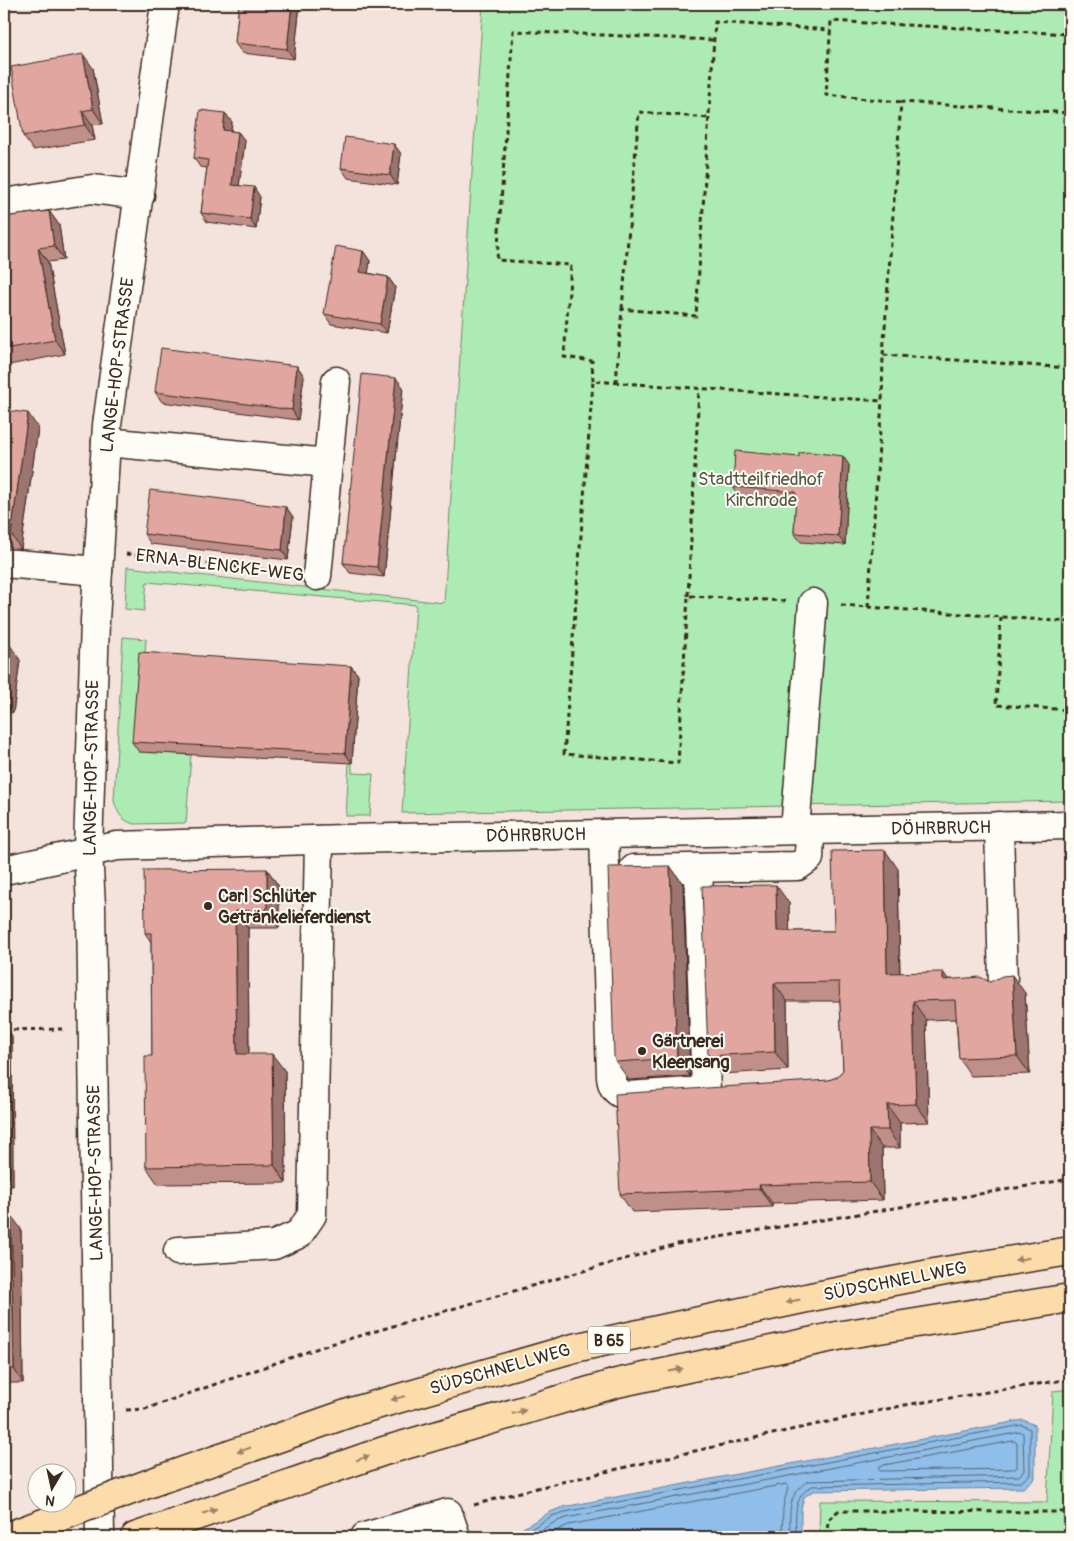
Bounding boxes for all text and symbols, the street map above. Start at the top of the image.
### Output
street label: LANGE-HOP-STRASSE [95,276,140,454]
park label: Stadtteilfriedhof Kirchrode [698,468,825,512]
street label: ERNA-BLENCKE-WEG [135,544,305,587]
street label: LANGE-HOP-STRASSE [78,680,105,856]
street label: DÖHRBRUCH [891,816,991,841]
street label: DÖHRBRUCH [486,823,586,848]
place label: Carl Schlüter Getränkelieferdienst [218,885,372,929]
marker: Carl Schlüter Getränkelieferdienst [202,900,214,912]
place label: Gärtnerei Kleensang [652,1030,729,1074]
marker: Gärtnerei Kleensang [636,1045,648,1057]
street label: LANGE-HOP-STRASSE [82,1085,109,1261]
one-way arrow [1014,1255,1030,1263]
street label: SÜDSCHNELLWEG [821,1256,969,1307]
one-way arrow [786,1297,801,1305]
road number: B 65 [588,1326,630,1354]
street label: SÜDSCHNELLWEG [427,1338,573,1401]
one-way arrow [668,1366,684,1374]
one-way arrow [390,1395,405,1403]
one-way arrow [512,1407,527,1415]
one-way arrow [236,1446,251,1454]
one-way arrow [356,1454,371,1461]
north arrow [28,1464,78,1514]
text: N [44,1491,56,1509]
one-way arrow [202,1507,217,1514]

